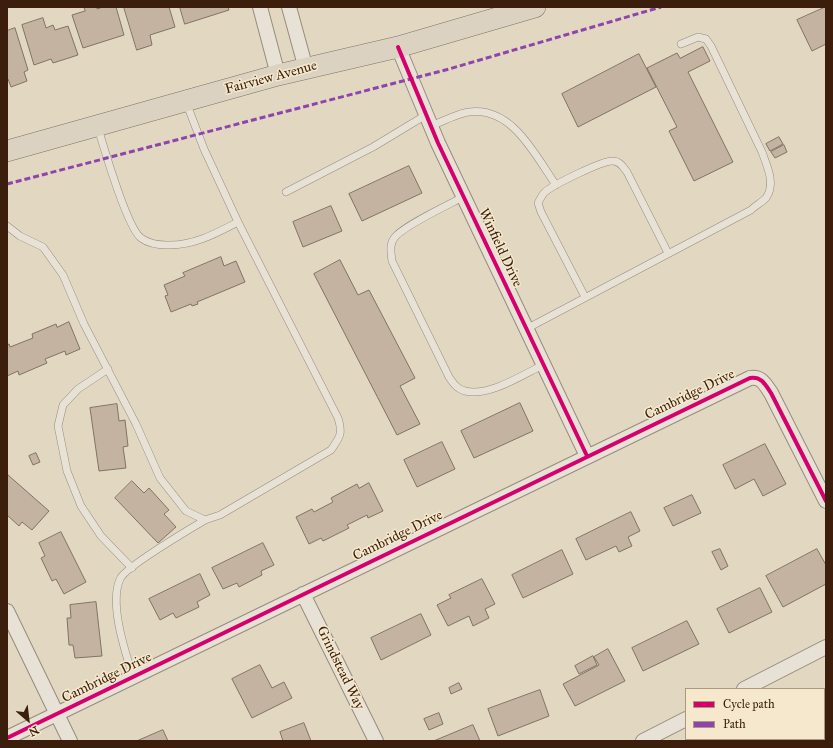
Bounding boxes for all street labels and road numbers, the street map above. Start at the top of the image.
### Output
street label: Fairview Avenue [223,58,319,98]
street label: Winfield Drive [474,206,526,290]
street label: Cambridge Drive [642,366,738,424]
street label: Cambridge Drive [350,507,446,565]
street label: Grindstead Way [313,624,367,712]
street label: Cambridge Drive [59,649,155,707]

